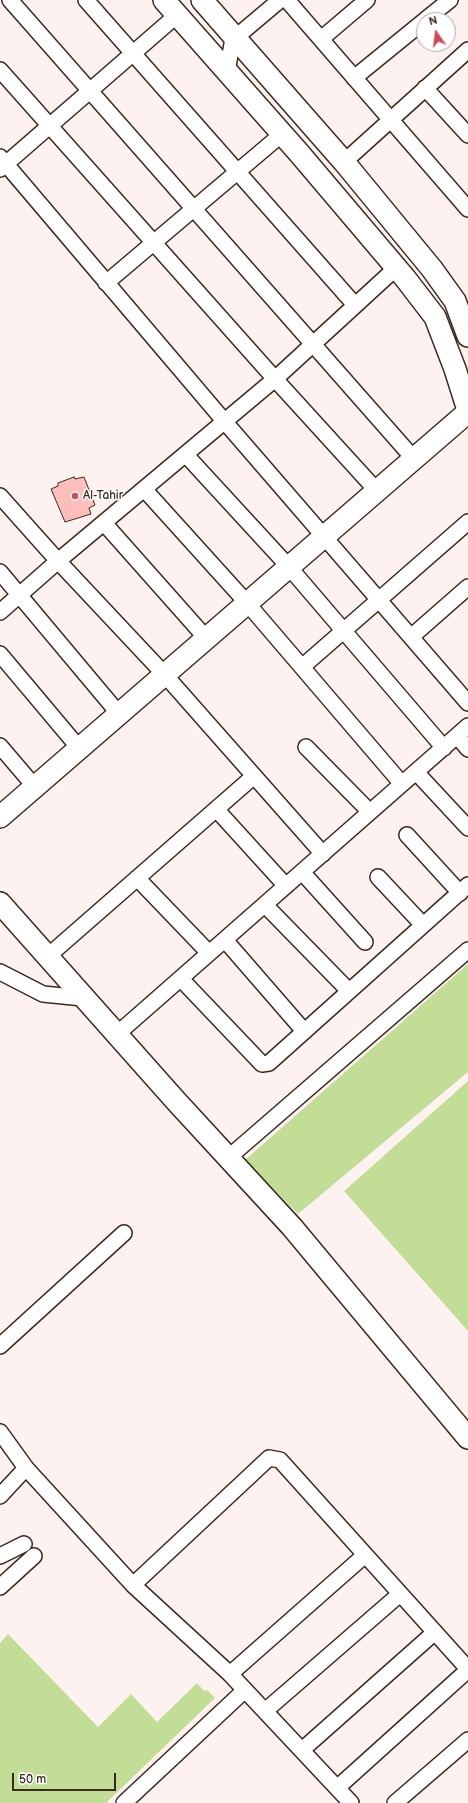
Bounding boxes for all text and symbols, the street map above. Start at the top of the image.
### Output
north arrow [416,12,456,52]
text: N [428,14,439,28]
place label: Al-Tahir [83,489,123,503]
marker: Al-Tahir [70,491,80,501]
scale bar [14,1765,118,1791]
text: 50 m [19,1772,46,1787]

